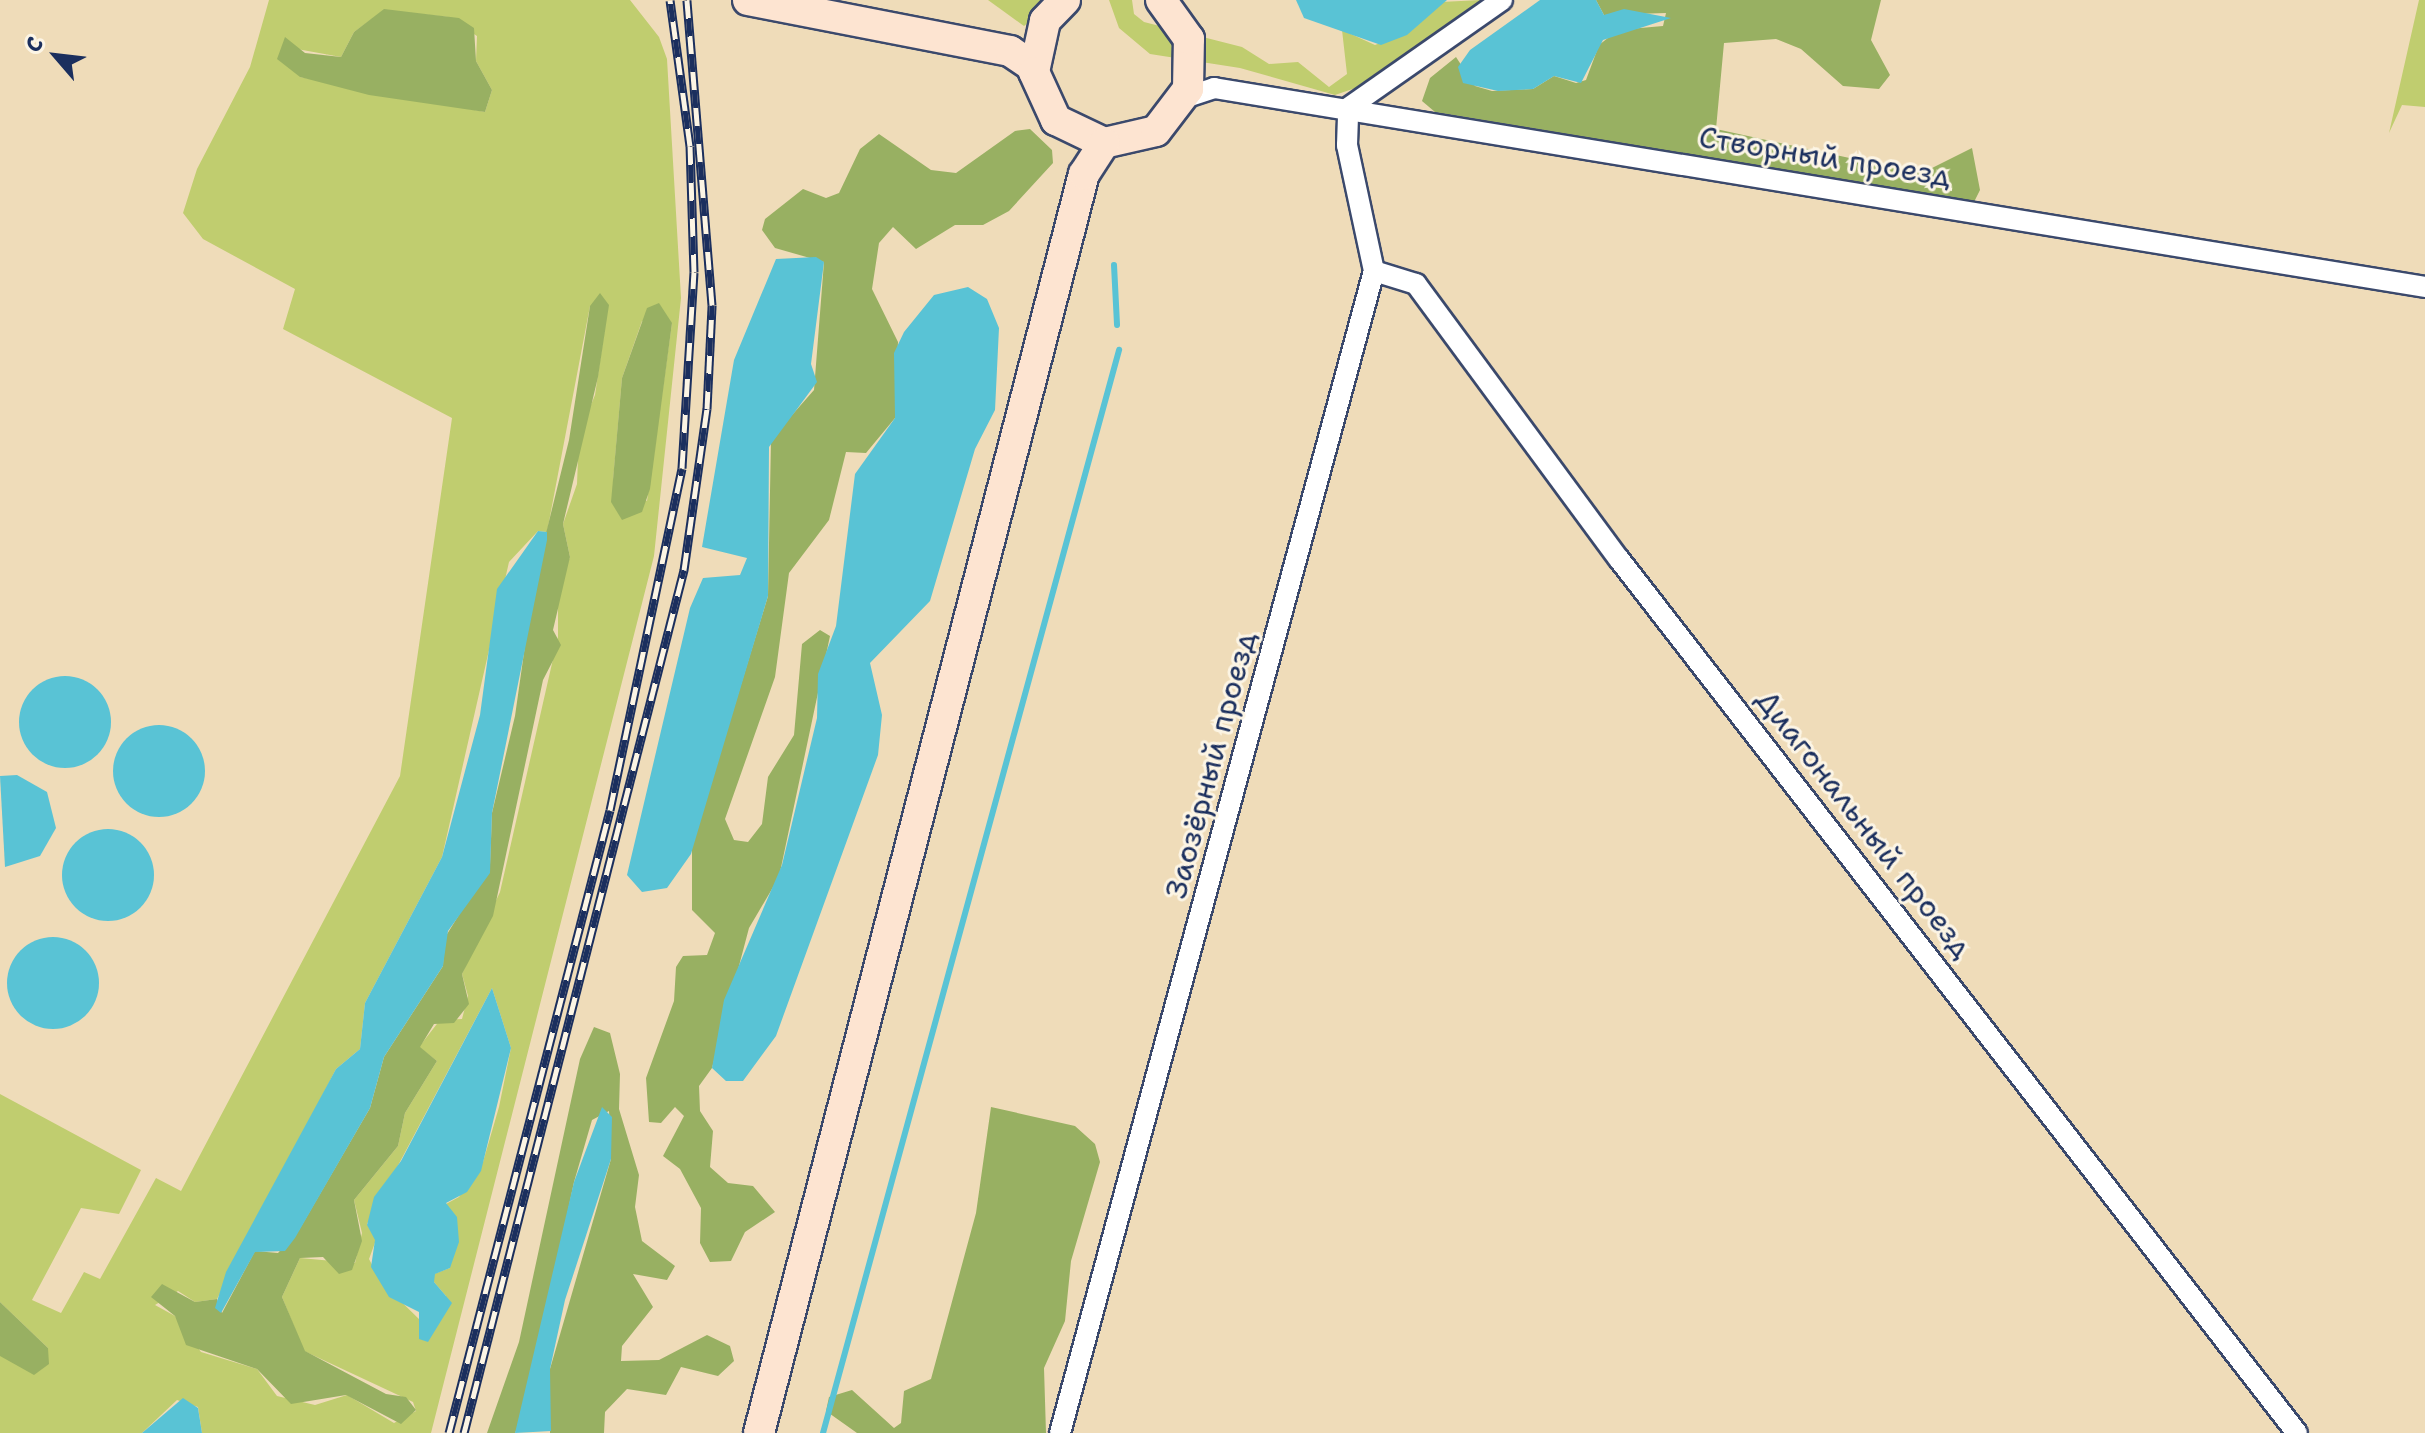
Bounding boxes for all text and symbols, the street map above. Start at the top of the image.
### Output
north arrow [16,16,96,96]
text: С [18,32,50,57]
street label: Створный проезд [1696,119,1954,195]
street label: Заозёрный проезд [1158,628,1264,902]
street label: Диагональный проезд [1748,683,1980,965]

